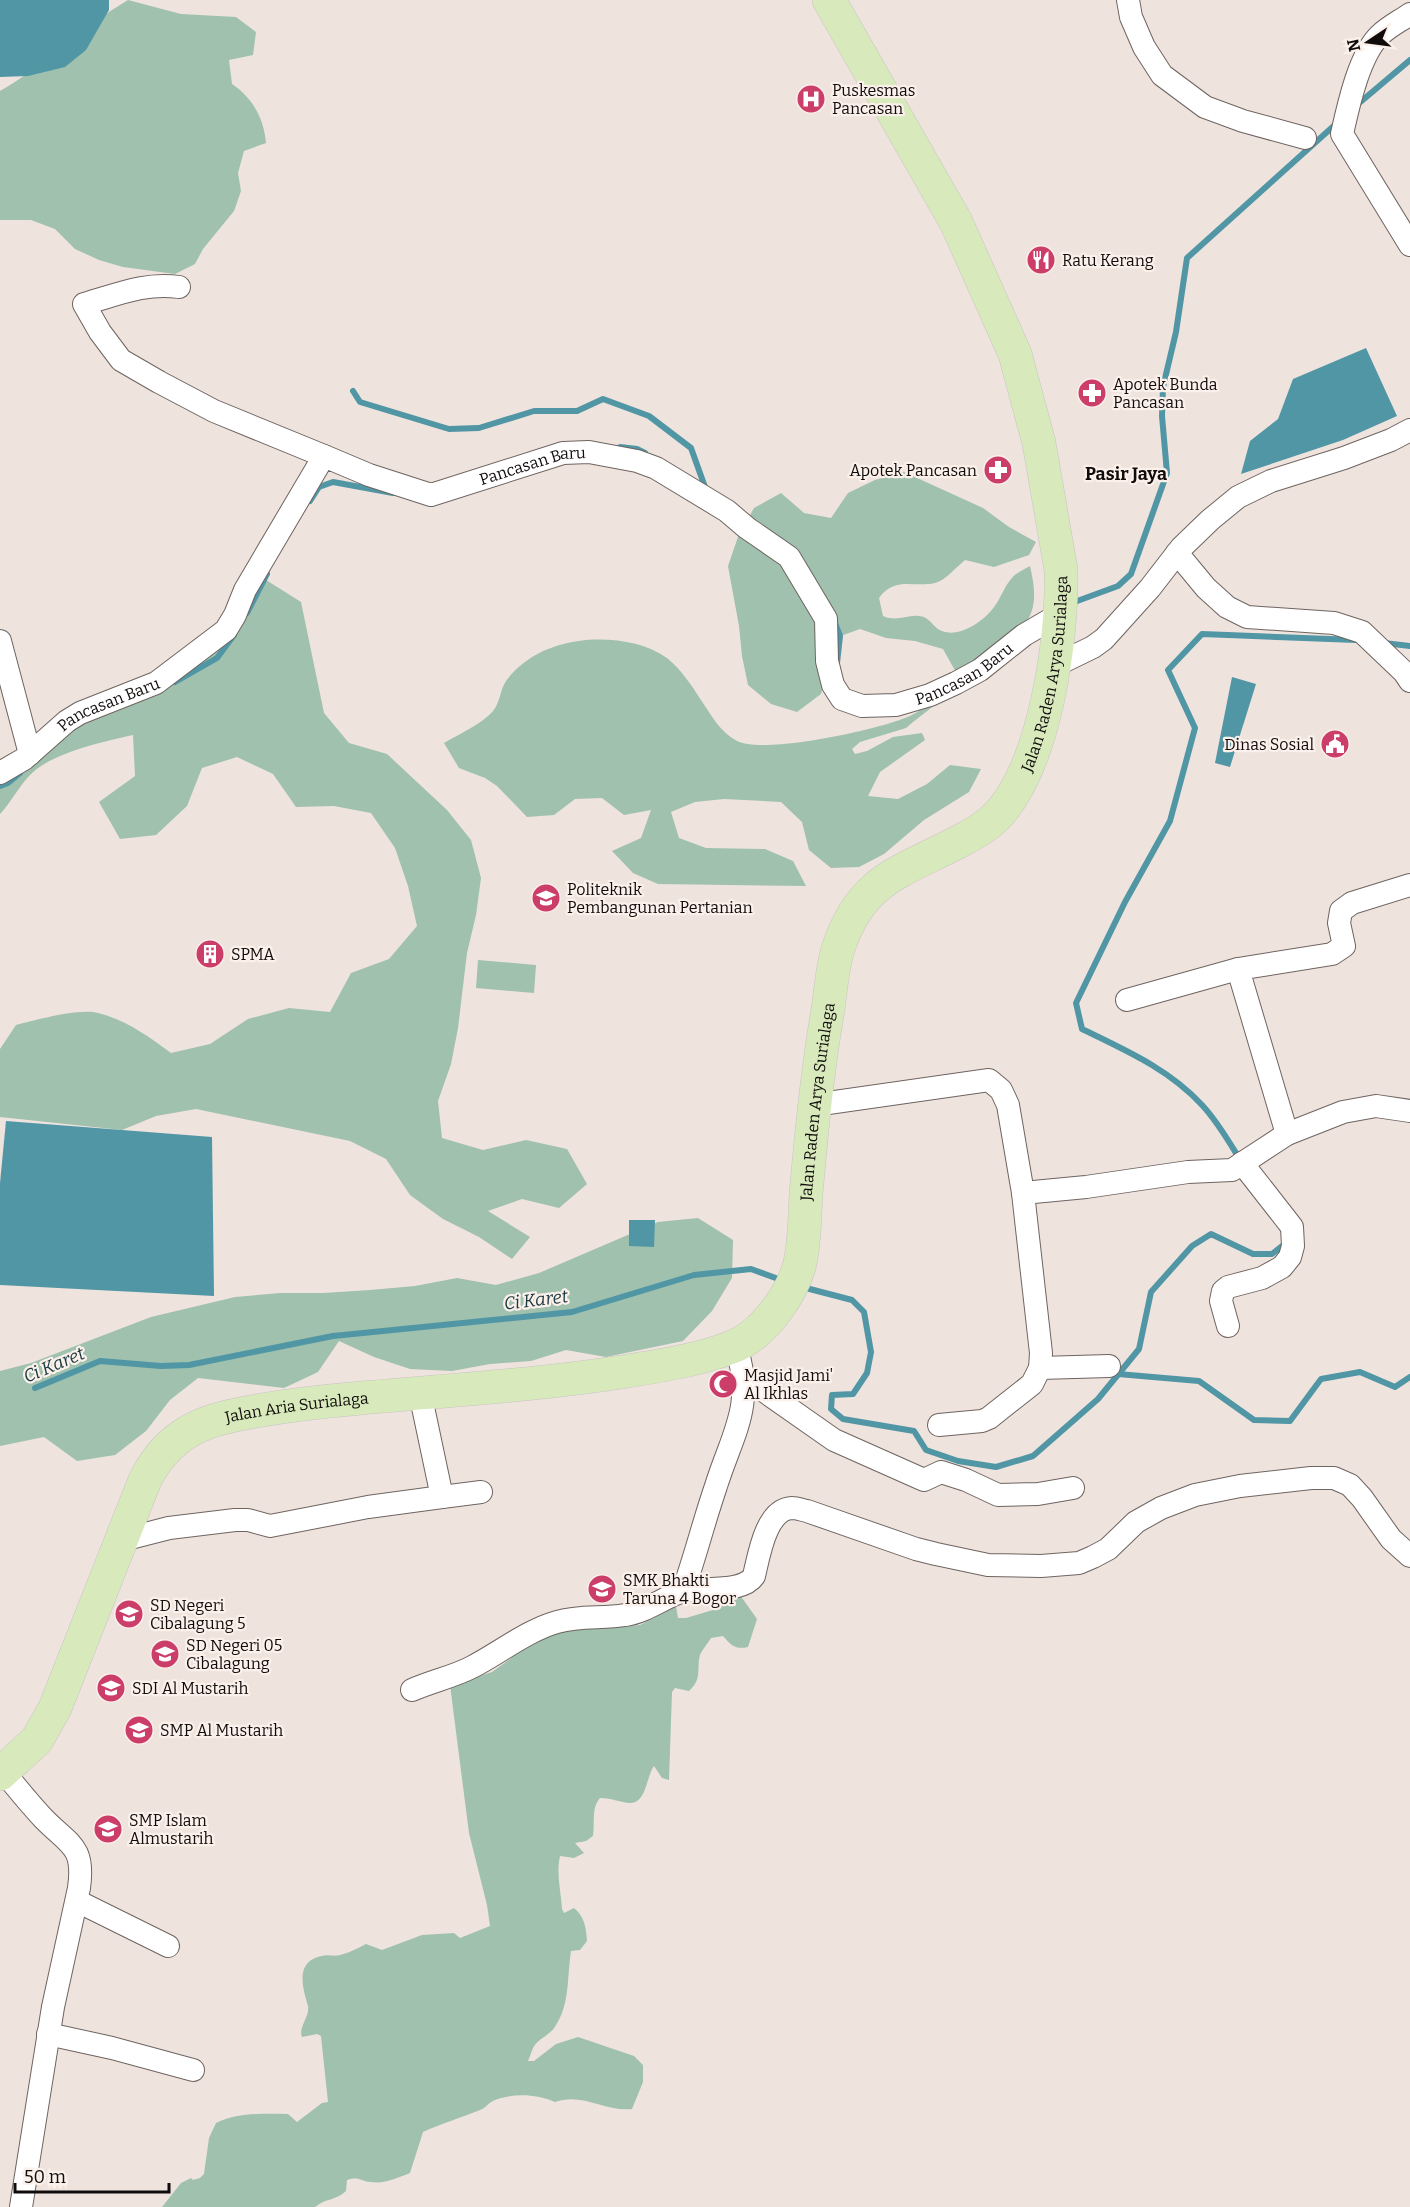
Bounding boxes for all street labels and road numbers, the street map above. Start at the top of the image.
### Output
street label: Pancasan Baru [477,443,586,489]
street label: Jalan Raden Arya Surialaga [1016,575,1071,775]
street label: Pancasan Baru [913,638,1017,708]
street label: Pancasan Baru [53,673,162,735]
street label: Jalan Raden Arya Surialaga [796,1001,838,1202]
street label: Jalan Aria Surialaga [222,1388,370,1427]

